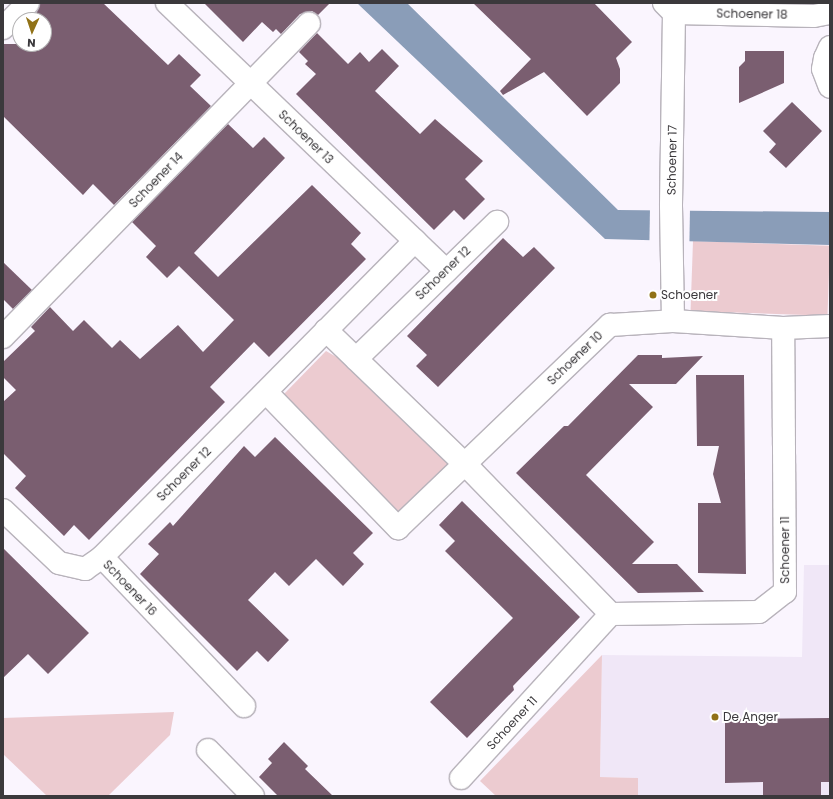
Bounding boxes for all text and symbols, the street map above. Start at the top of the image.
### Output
street label: Schoener 18 [716,6,788,22]
north arrow [12,12,52,52]
text: N [27,35,36,51]
street label: Schoener 13 [276,107,336,167]
street label: Schoener 17 [664,125,680,195]
street label: Schoener 14 [126,149,186,211]
street label: Schoener 12 [413,243,473,303]
place label: Schoener [661,288,718,302]
marker: Schoener [648,290,658,300]
street label: Schoener 10 [544,328,606,388]
street label: Schoener 12 [154,444,214,504]
street label: Schoener 11 [778,516,792,584]
street label: Schoener 16 [100,557,160,619]
street label: Schoener 11 [484,693,540,753]
place label: De Anger [723,710,778,724]
marker: De Anger [710,712,720,722]

